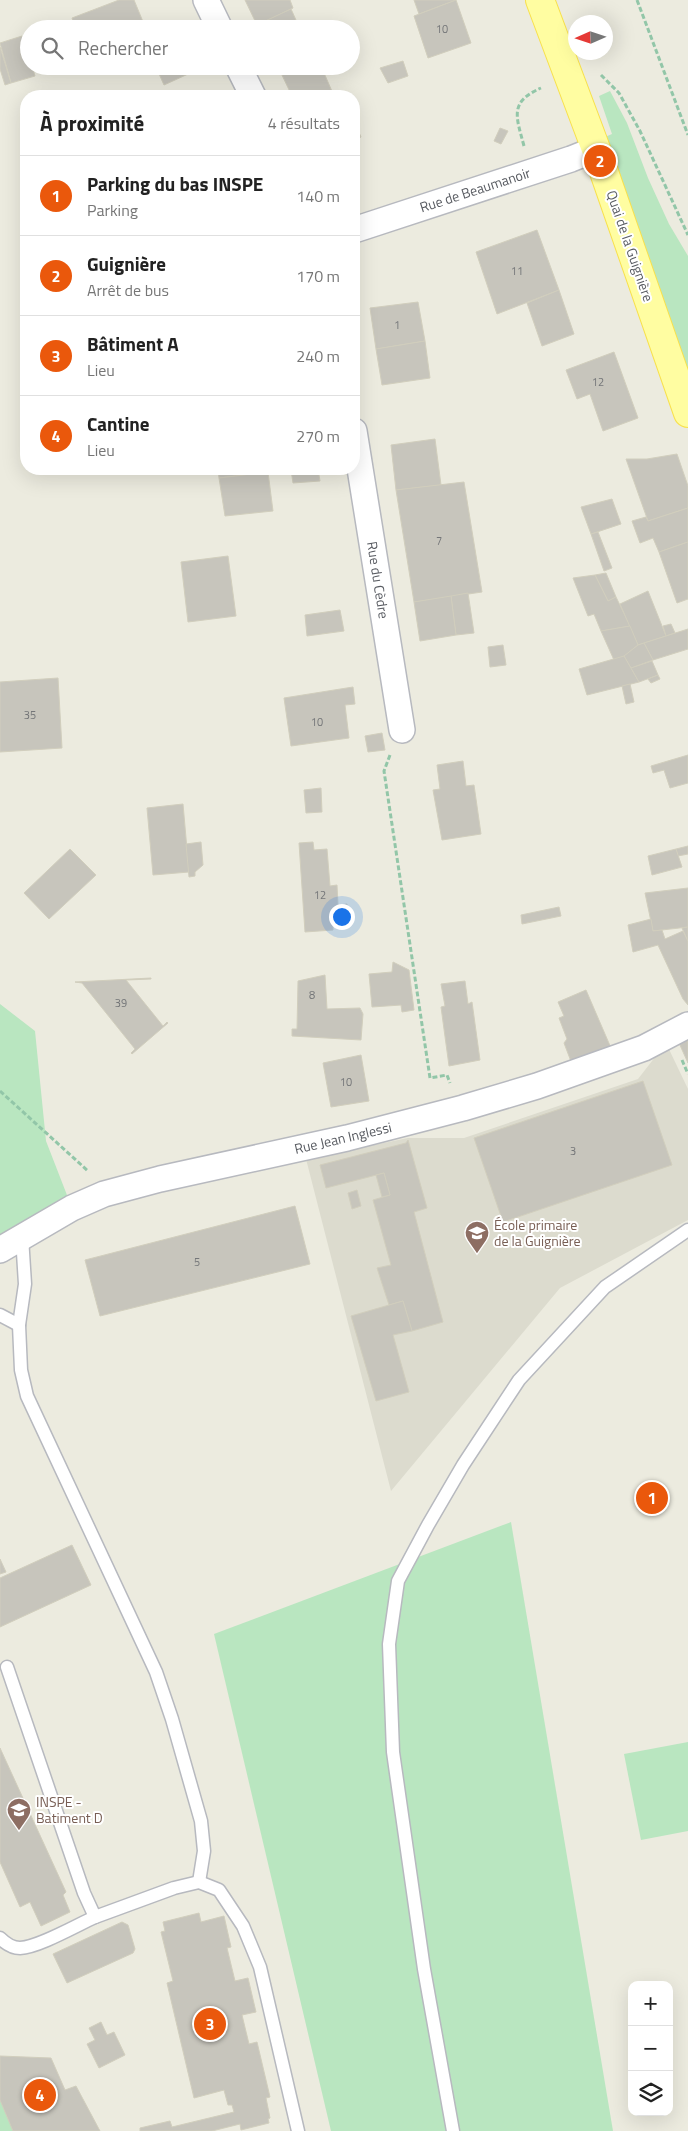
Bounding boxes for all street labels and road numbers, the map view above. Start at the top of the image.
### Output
street label: Rue de Beaumanoir [417,162,533,217]
street label: Quai de la Guignière [602,187,659,304]
street label: Rue du Cèdre [362,540,395,620]
street label: Rue Jean Inglessi [292,1116,394,1159]

